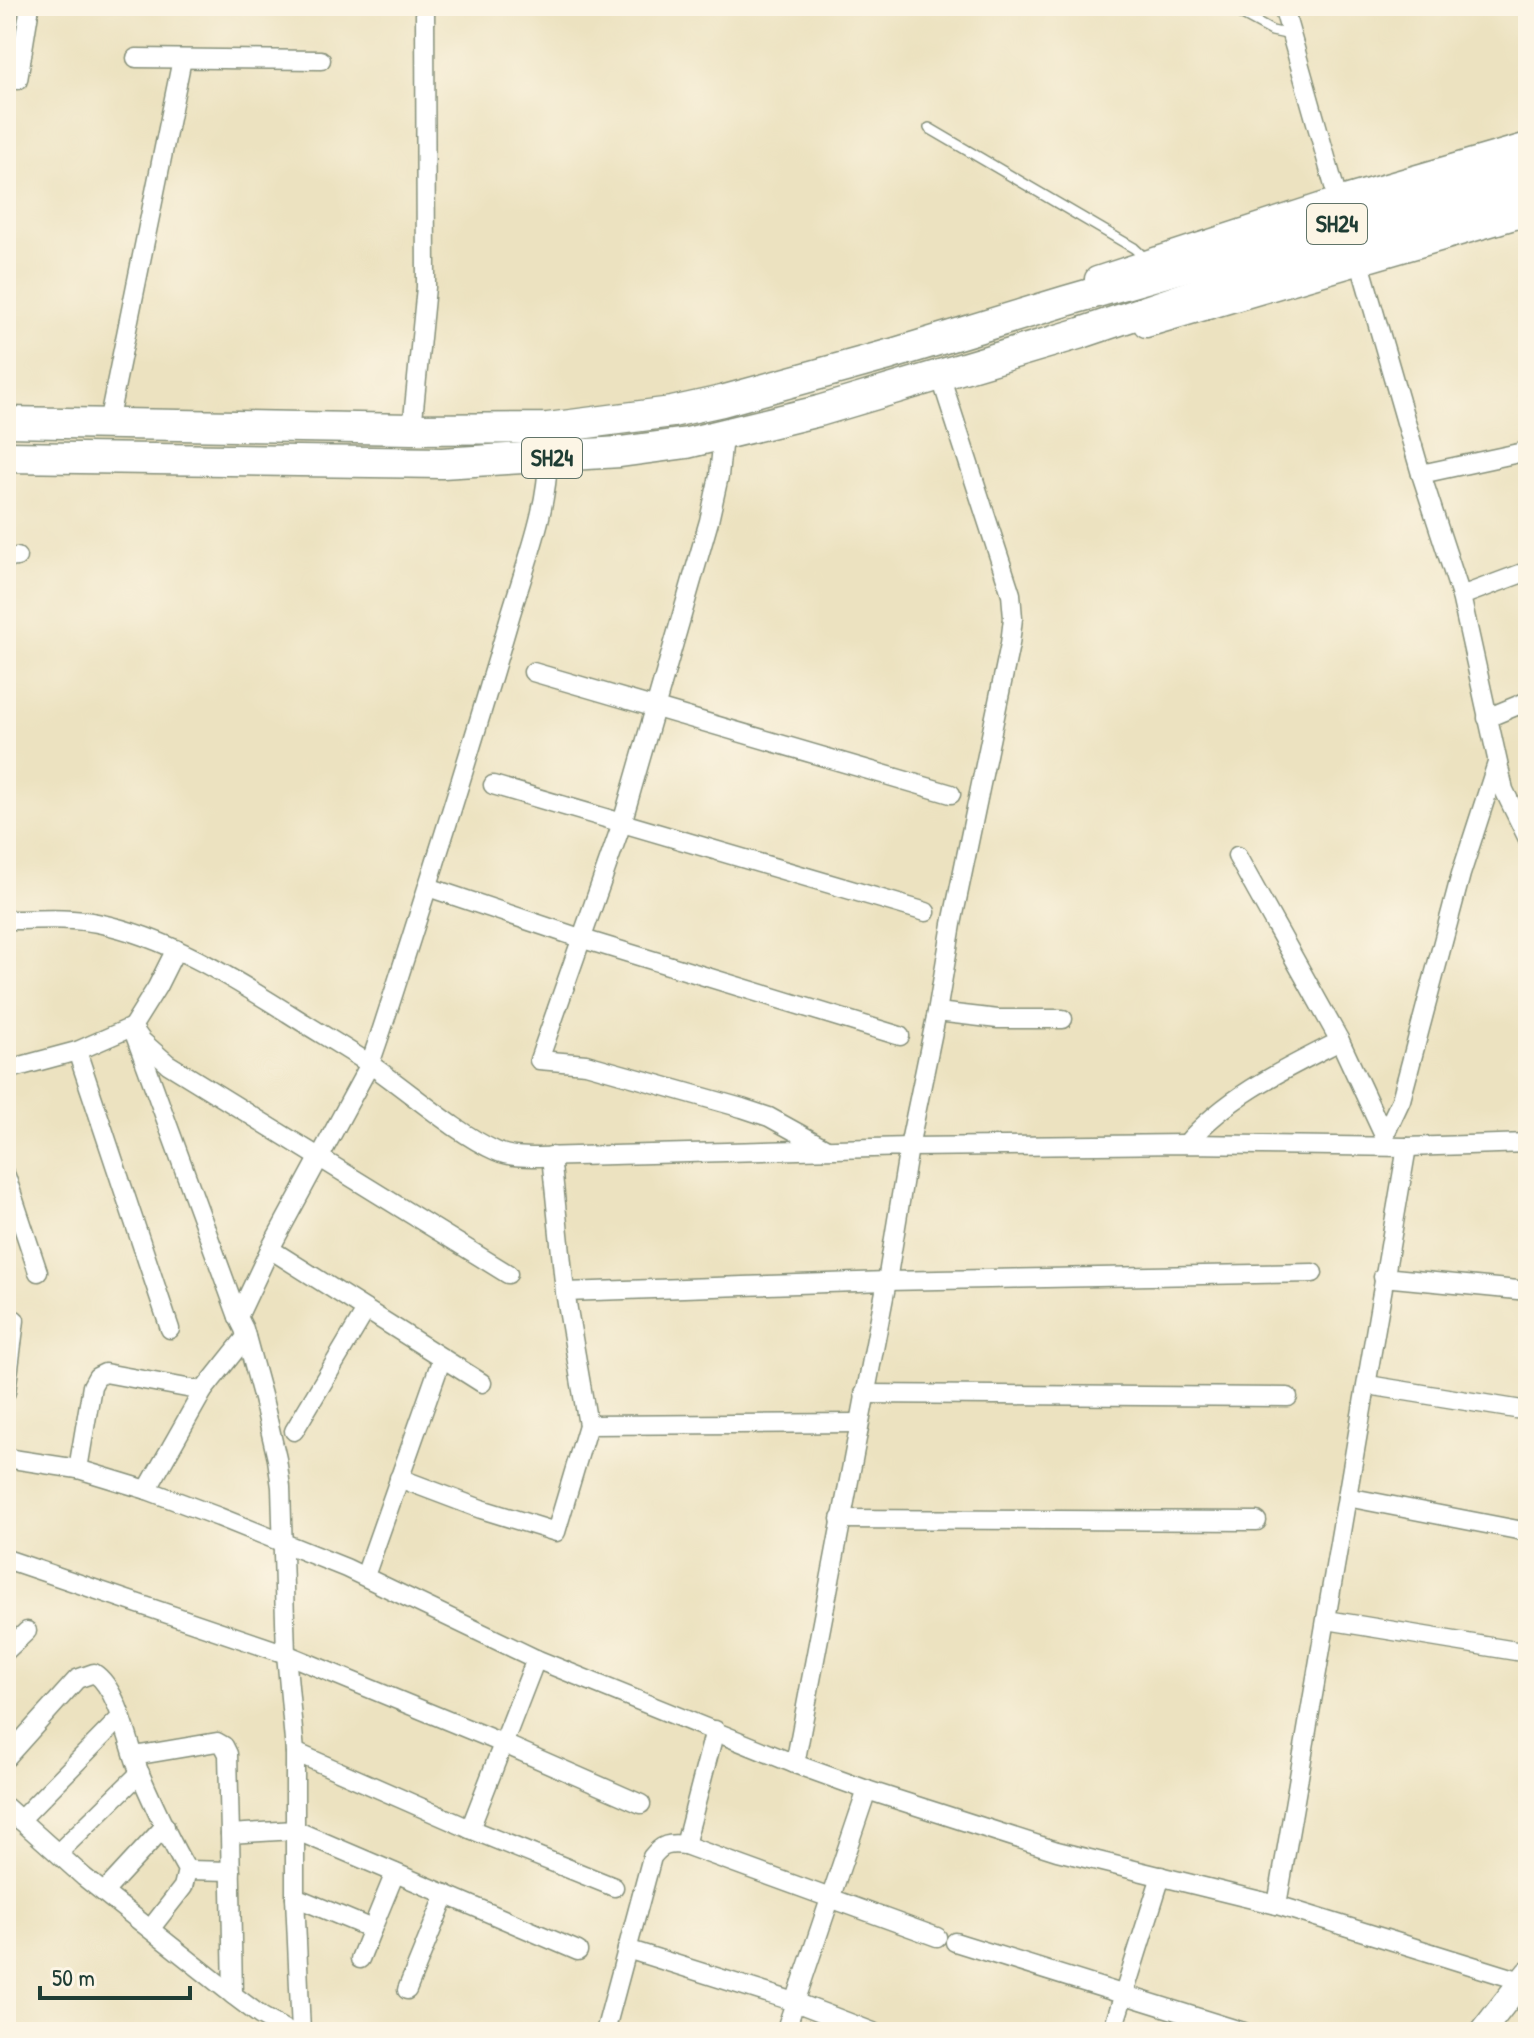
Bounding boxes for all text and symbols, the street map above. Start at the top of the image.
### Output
road number: SH24 [1307,204,1367,244]
road number: SH24 [522,438,582,478]
scale bar [40,1950,190,2000]
text: 50 m [52,1961,95,1993]

